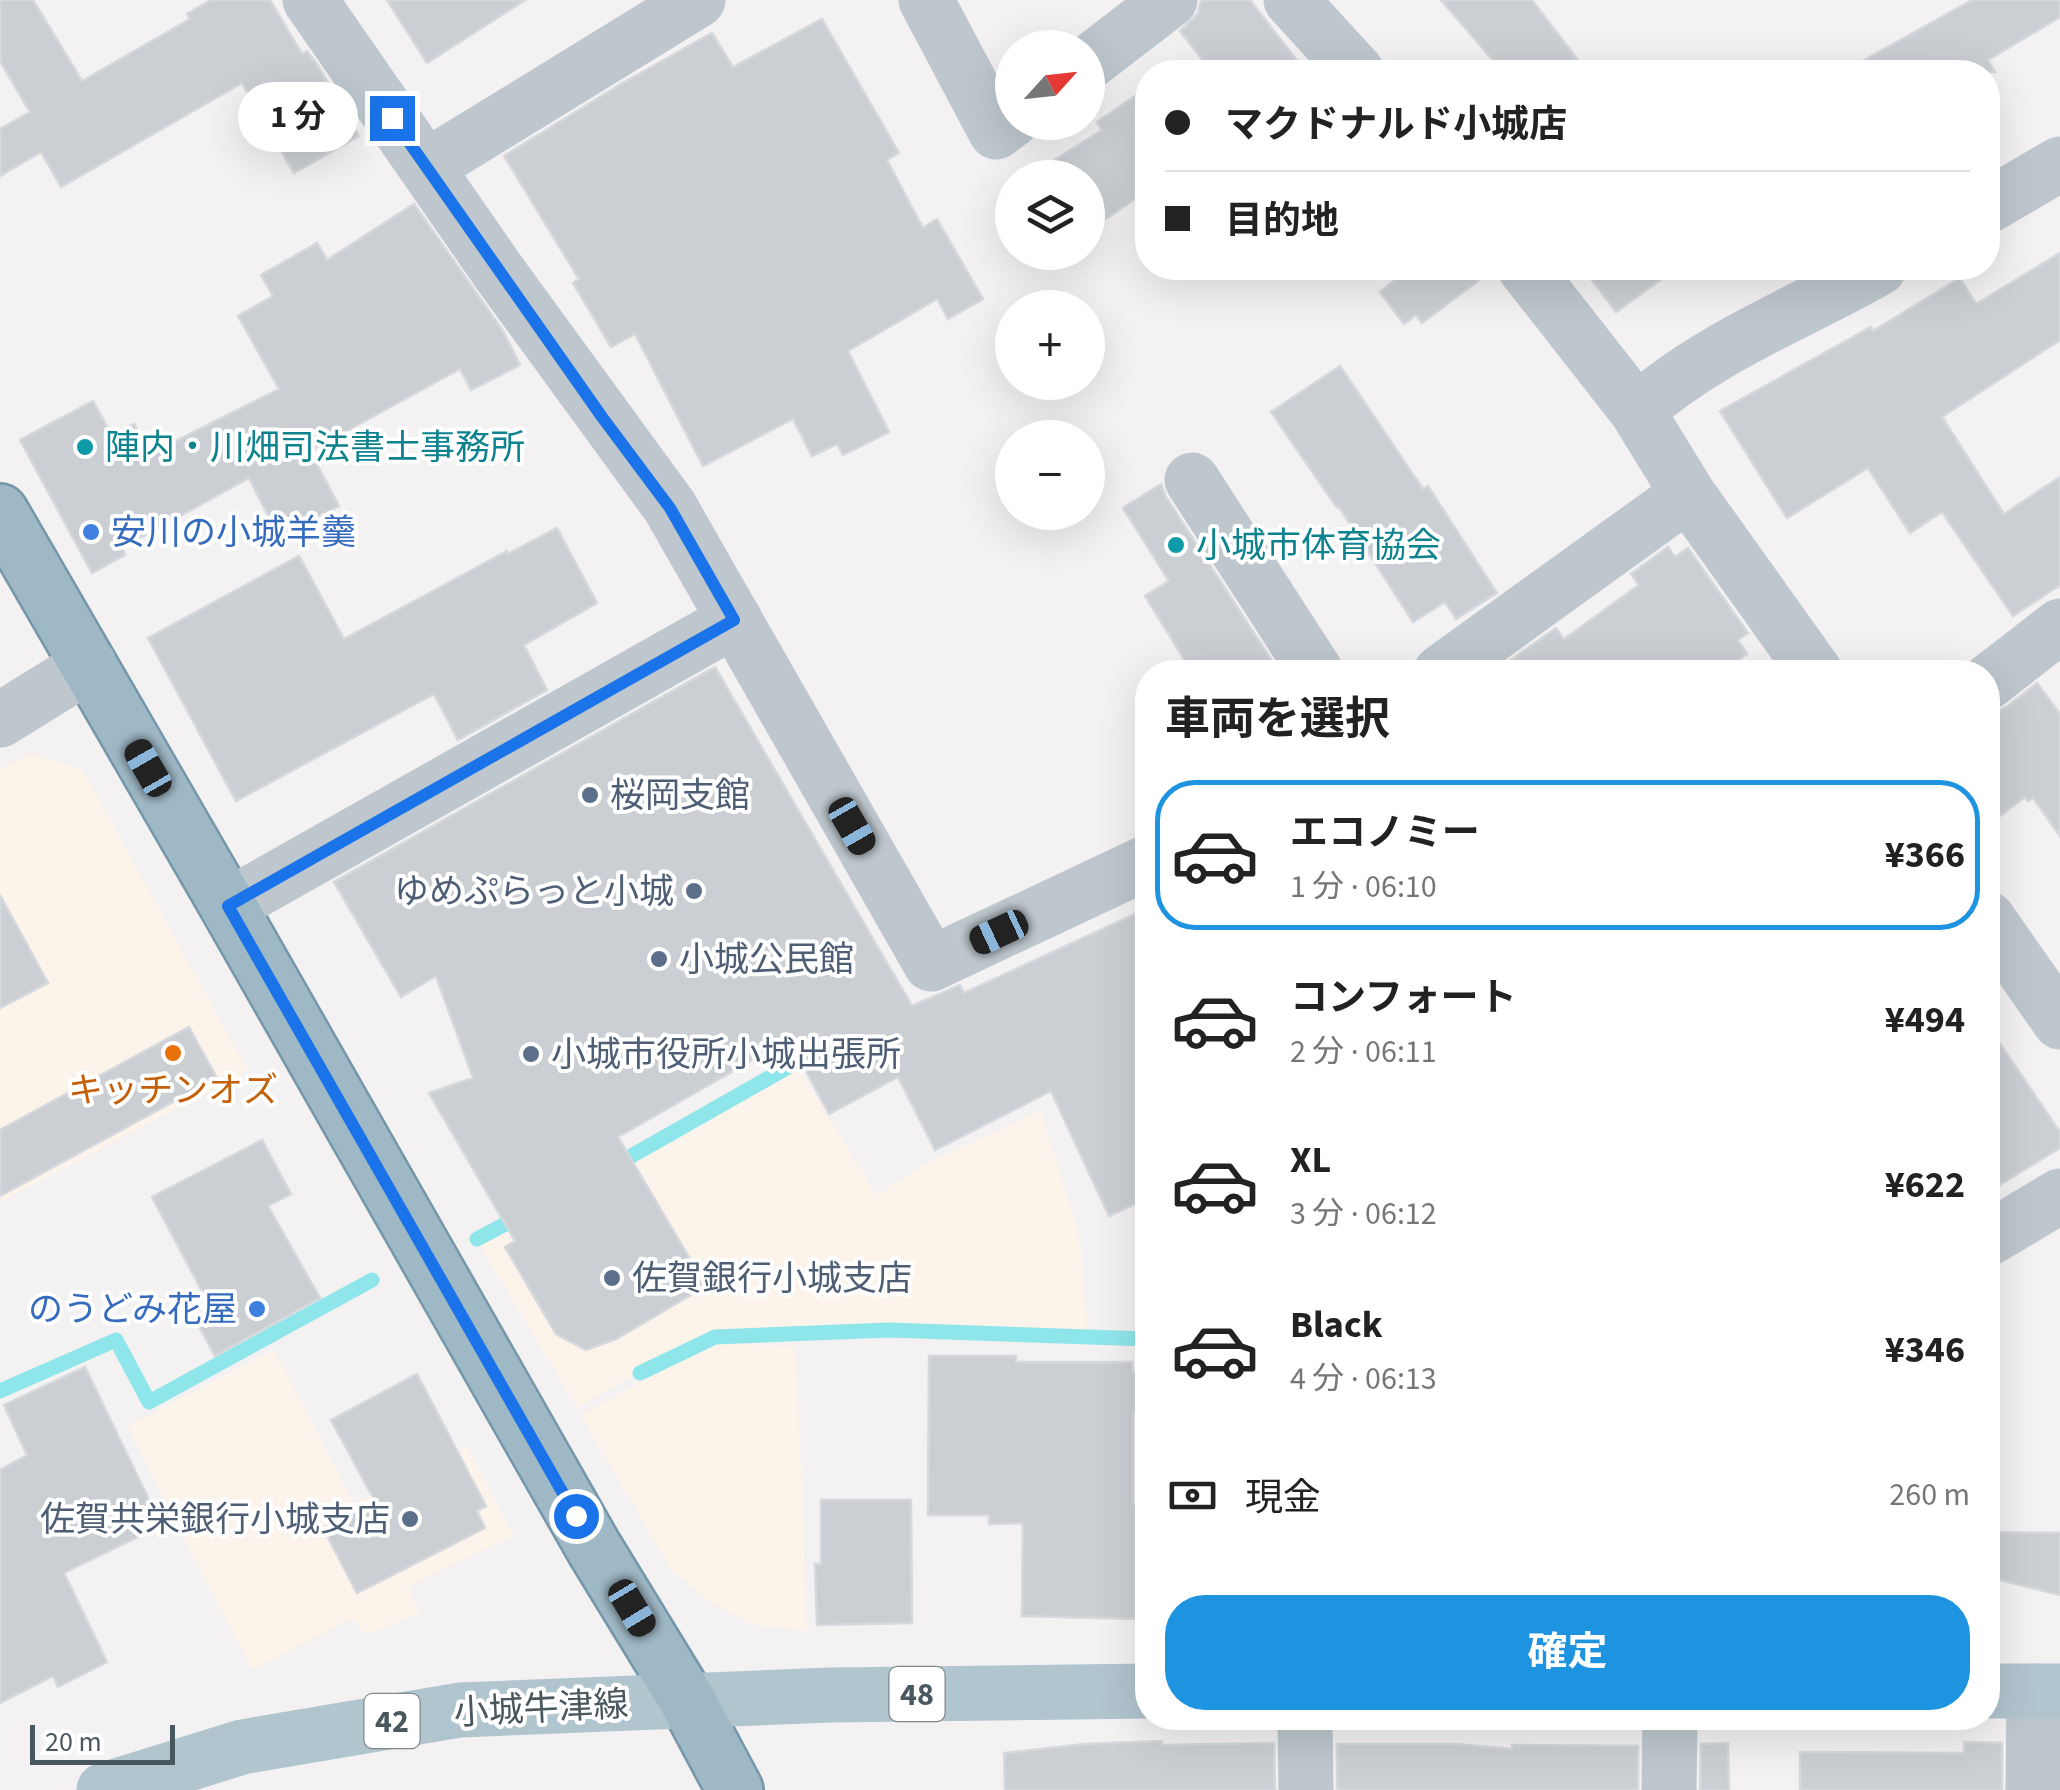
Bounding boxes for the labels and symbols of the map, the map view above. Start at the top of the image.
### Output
north arrow [995,30,1105,140]
callout: 1 分 [237,83,357,153]
route end [370,96,415,141]
place label: 陣内・川畑司法書士事務所 [105,423,525,473]
marker: 陣内・川畑司法書士事務所 [74,436,96,458]
place label: 安川の小城羊羹 [111,508,356,558]
marker: 安川の小城羊羹 [80,521,102,543]
place label: 小城市体育協会 [1196,521,1441,571]
marker: 小城市体育協会 [1165,534,1187,556]
car [120,735,176,801]
place label: 桜岡支館 [610,771,750,821]
marker: 桜岡支館 [579,784,601,806]
car [824,793,880,859]
place label: ゆめぷらっと小城 [394,867,674,917]
marker: ゆめぷらっと小城 [683,880,705,902]
car [965,906,1033,958]
place label: 小城公民館 [679,935,854,985]
marker: 小城公民館 [648,948,670,970]
place label: 小城市役所小城出張所 [551,1030,901,1080]
marker: キッチンオズ [162,1042,184,1064]
marker: 小城市役所小城出張所 [520,1043,542,1065]
place label: キッチンオズ [68,1066,278,1116]
place label: 佐賀銀行小城支店 [632,1254,912,1304]
marker: 佐賀銀行小城支店 [601,1267,623,1289]
place label: のうどみ花屋 [28,1285,237,1335]
marker: のうどみ花屋 [246,1298,268,1320]
route start [554,1494,599,1539]
place label: 佐賀共栄銀行小城支店 [40,1495,390,1545]
marker: 佐賀共栄銀行小城支店 [399,1508,421,1530]
car [604,1575,660,1641]
road number: 48 [890,1667,944,1721]
street label: 小城牛津線 [452,1679,630,1739]
road number: 42 [364,1694,420,1748]
scale bar [30,1720,175,1764]

